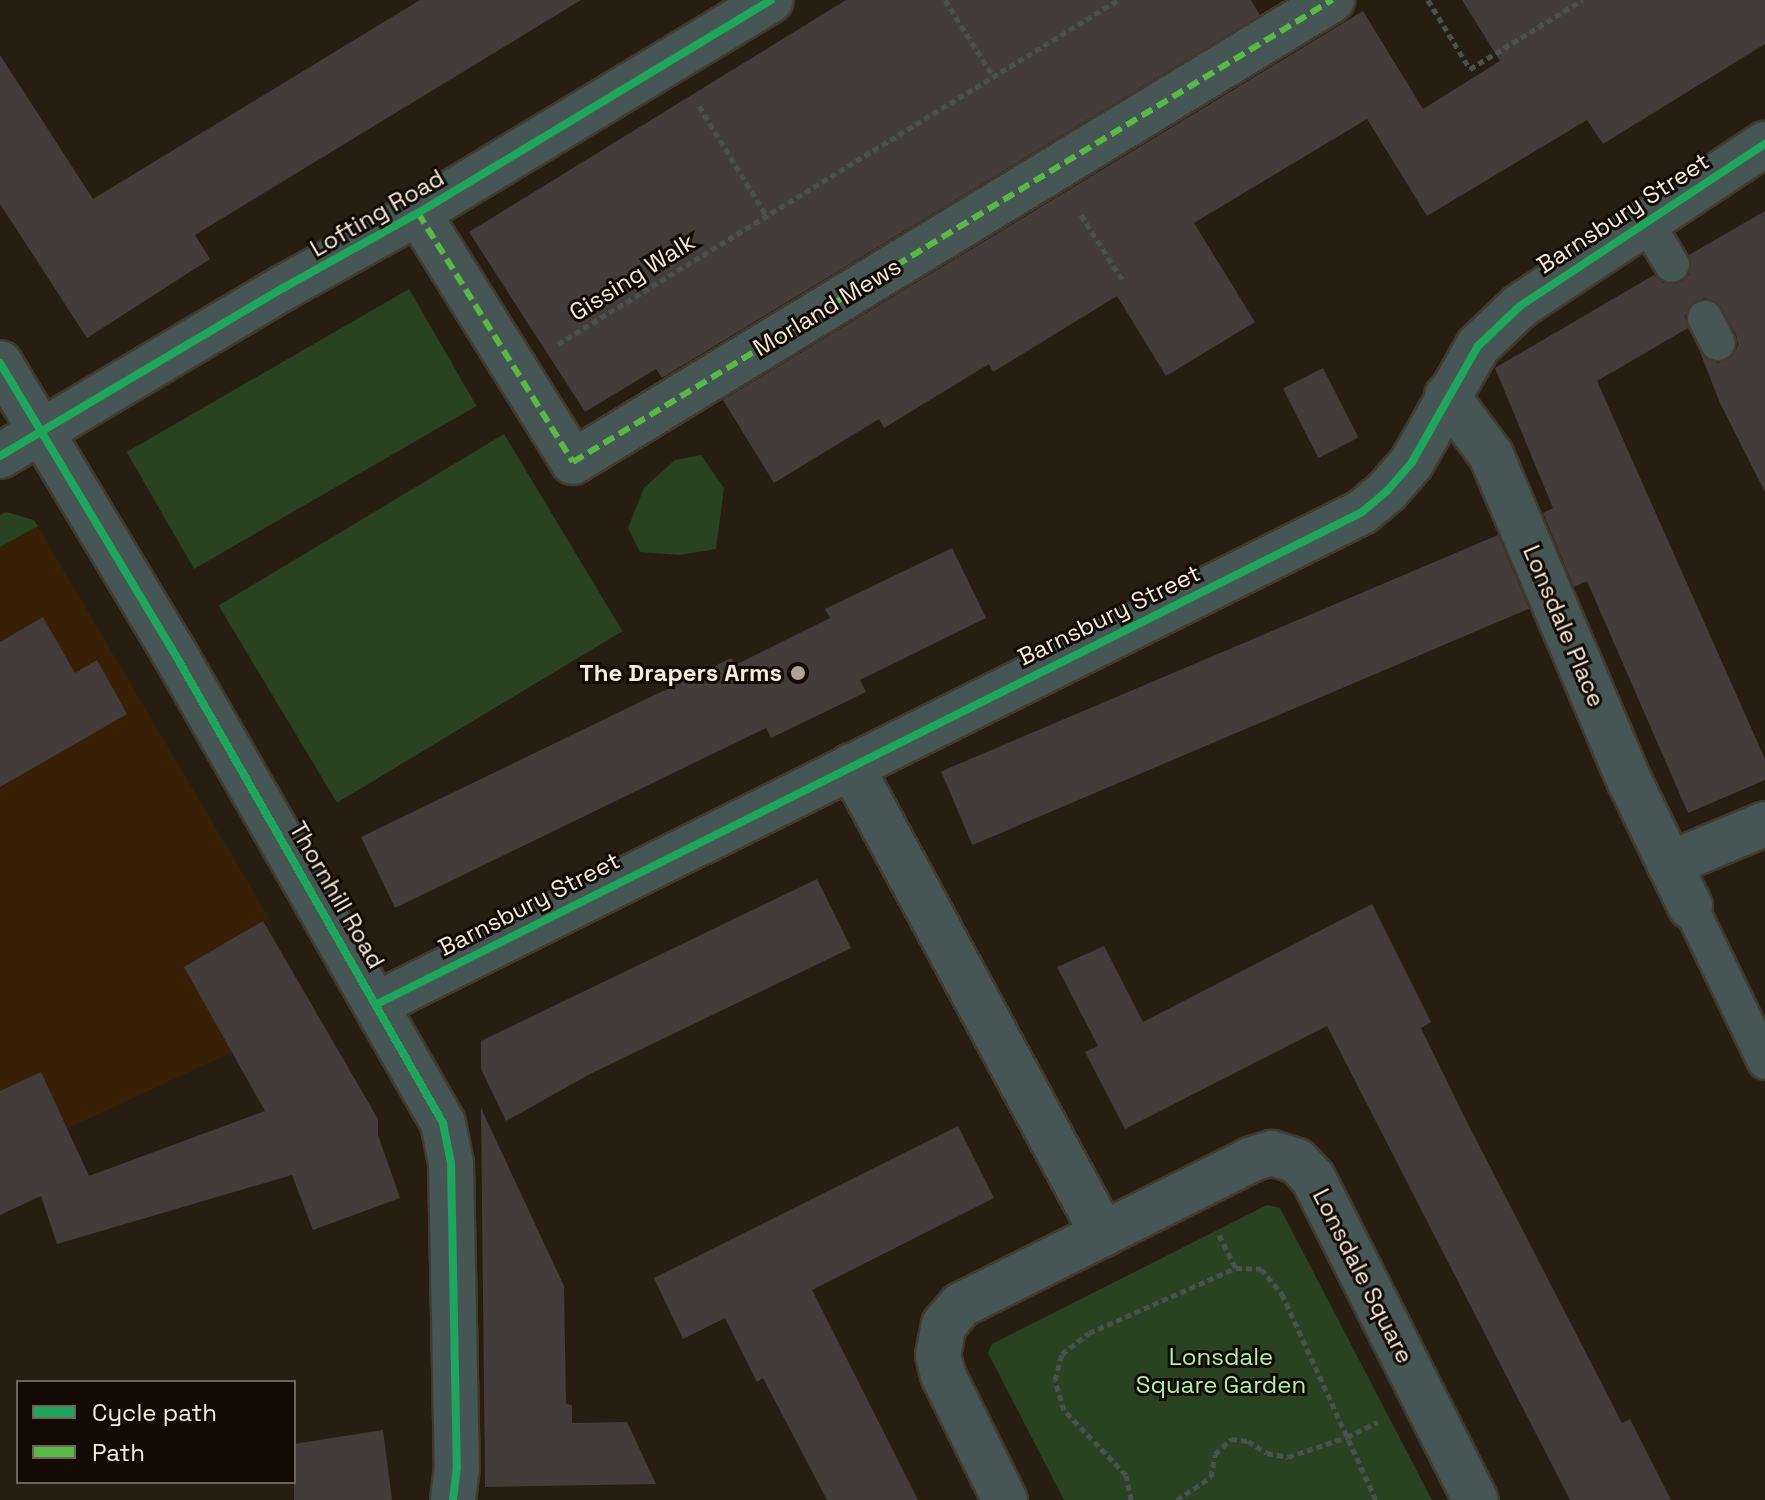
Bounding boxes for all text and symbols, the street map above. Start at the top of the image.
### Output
street label: Barnsbury Street [1532,147,1714,279]
street label: Lofting Road [305,163,449,263]
street label: Gissing Walk [564,227,700,327]
street label: Morland Mews [748,252,906,362]
street label: Lonsdale Place [1517,541,1611,711]
street label: Barnsbury Street [1013,558,1205,672]
place label: The Drapers Arms [579,659,782,687]
marker: The Drapers Arms [789,664,807,682]
street label: Thornhill Road [283,816,391,974]
street label: Barnsbury Street [434,846,624,962]
street label: Lonsdale Square [1307,1184,1419,1368]
park label: Lonsdale Square Garden [1136,1343,1306,1399]
legend [16,1380,296,1484]
text: Cycle path [92,1397,217,1428]
text: Path [92,1437,145,1468]

